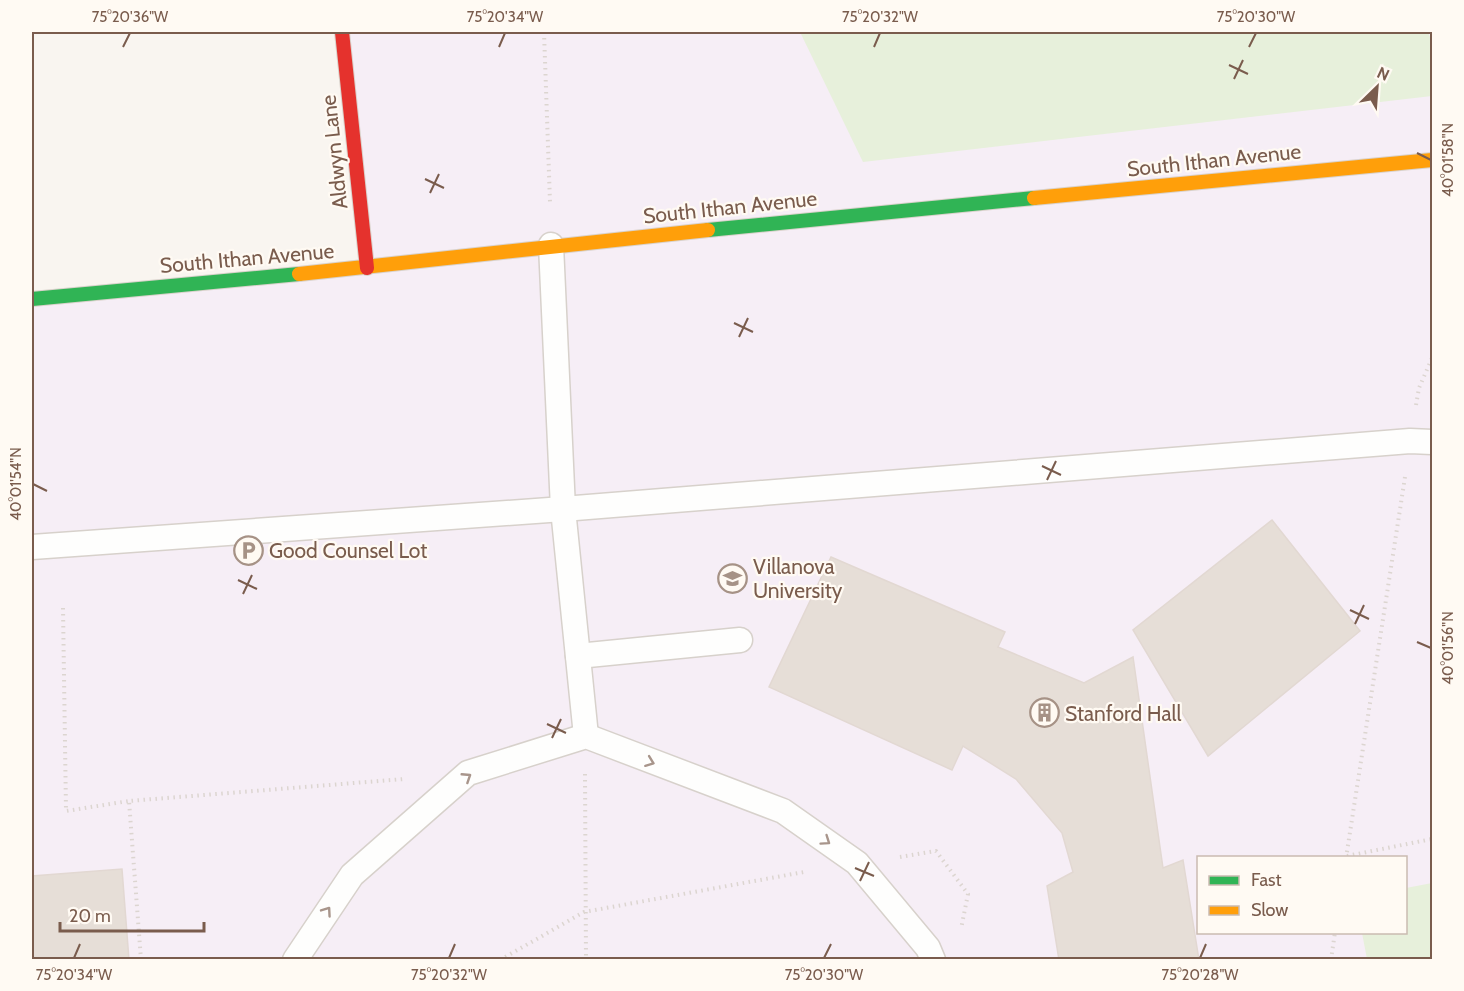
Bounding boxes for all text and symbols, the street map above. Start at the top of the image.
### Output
text: 75°20'36"W [92,8,169,26]
text: 75°20'34"W [467,8,544,26]
text: 75°20'32"W [842,8,919,26]
text: 75°20'30"W [1217,8,1296,26]
north arrow [1347,57,1407,117]
text: N [1374,63,1392,85]
street label: Aldwyn Lane [316,93,352,210]
text: 40°01'58"N [1439,123,1457,197]
street label: South Ithan Avenue [1126,138,1302,182]
street label: South Ithan Avenue [642,185,818,229]
street label: South Ithan Avenue [159,238,335,278]
text: 40°01'54"N [7,447,25,521]
parking icon: Good Counsel Lot [232,534,264,566]
place label: Good Counsel Lot [269,538,427,563]
place label: Villanova University [753,554,843,603]
school or university icon: Villanova University [716,562,748,594]
text: 40°01'56"N [1439,611,1457,685]
building icon: Stanford Hall [1028,697,1060,729]
place label: Stanford Hall [1065,701,1181,726]
one-way arrow [644,754,654,767]
one-way arrow [460,773,471,784]
one-way arrow [820,834,831,845]
legend [1197,856,1407,934]
text: Fast [1251,869,1282,891]
scale bar [60,895,204,933]
text: Slow [1251,899,1288,921]
text: 20 m [69,905,111,927]
one-way arrow [320,906,331,917]
text: 75°20'34"W [36,966,113,984]
text: 75°20'32"W [411,966,488,984]
text: 75°20'30"W [785,966,864,984]
text: 75°20'28"W [1162,966,1239,984]

